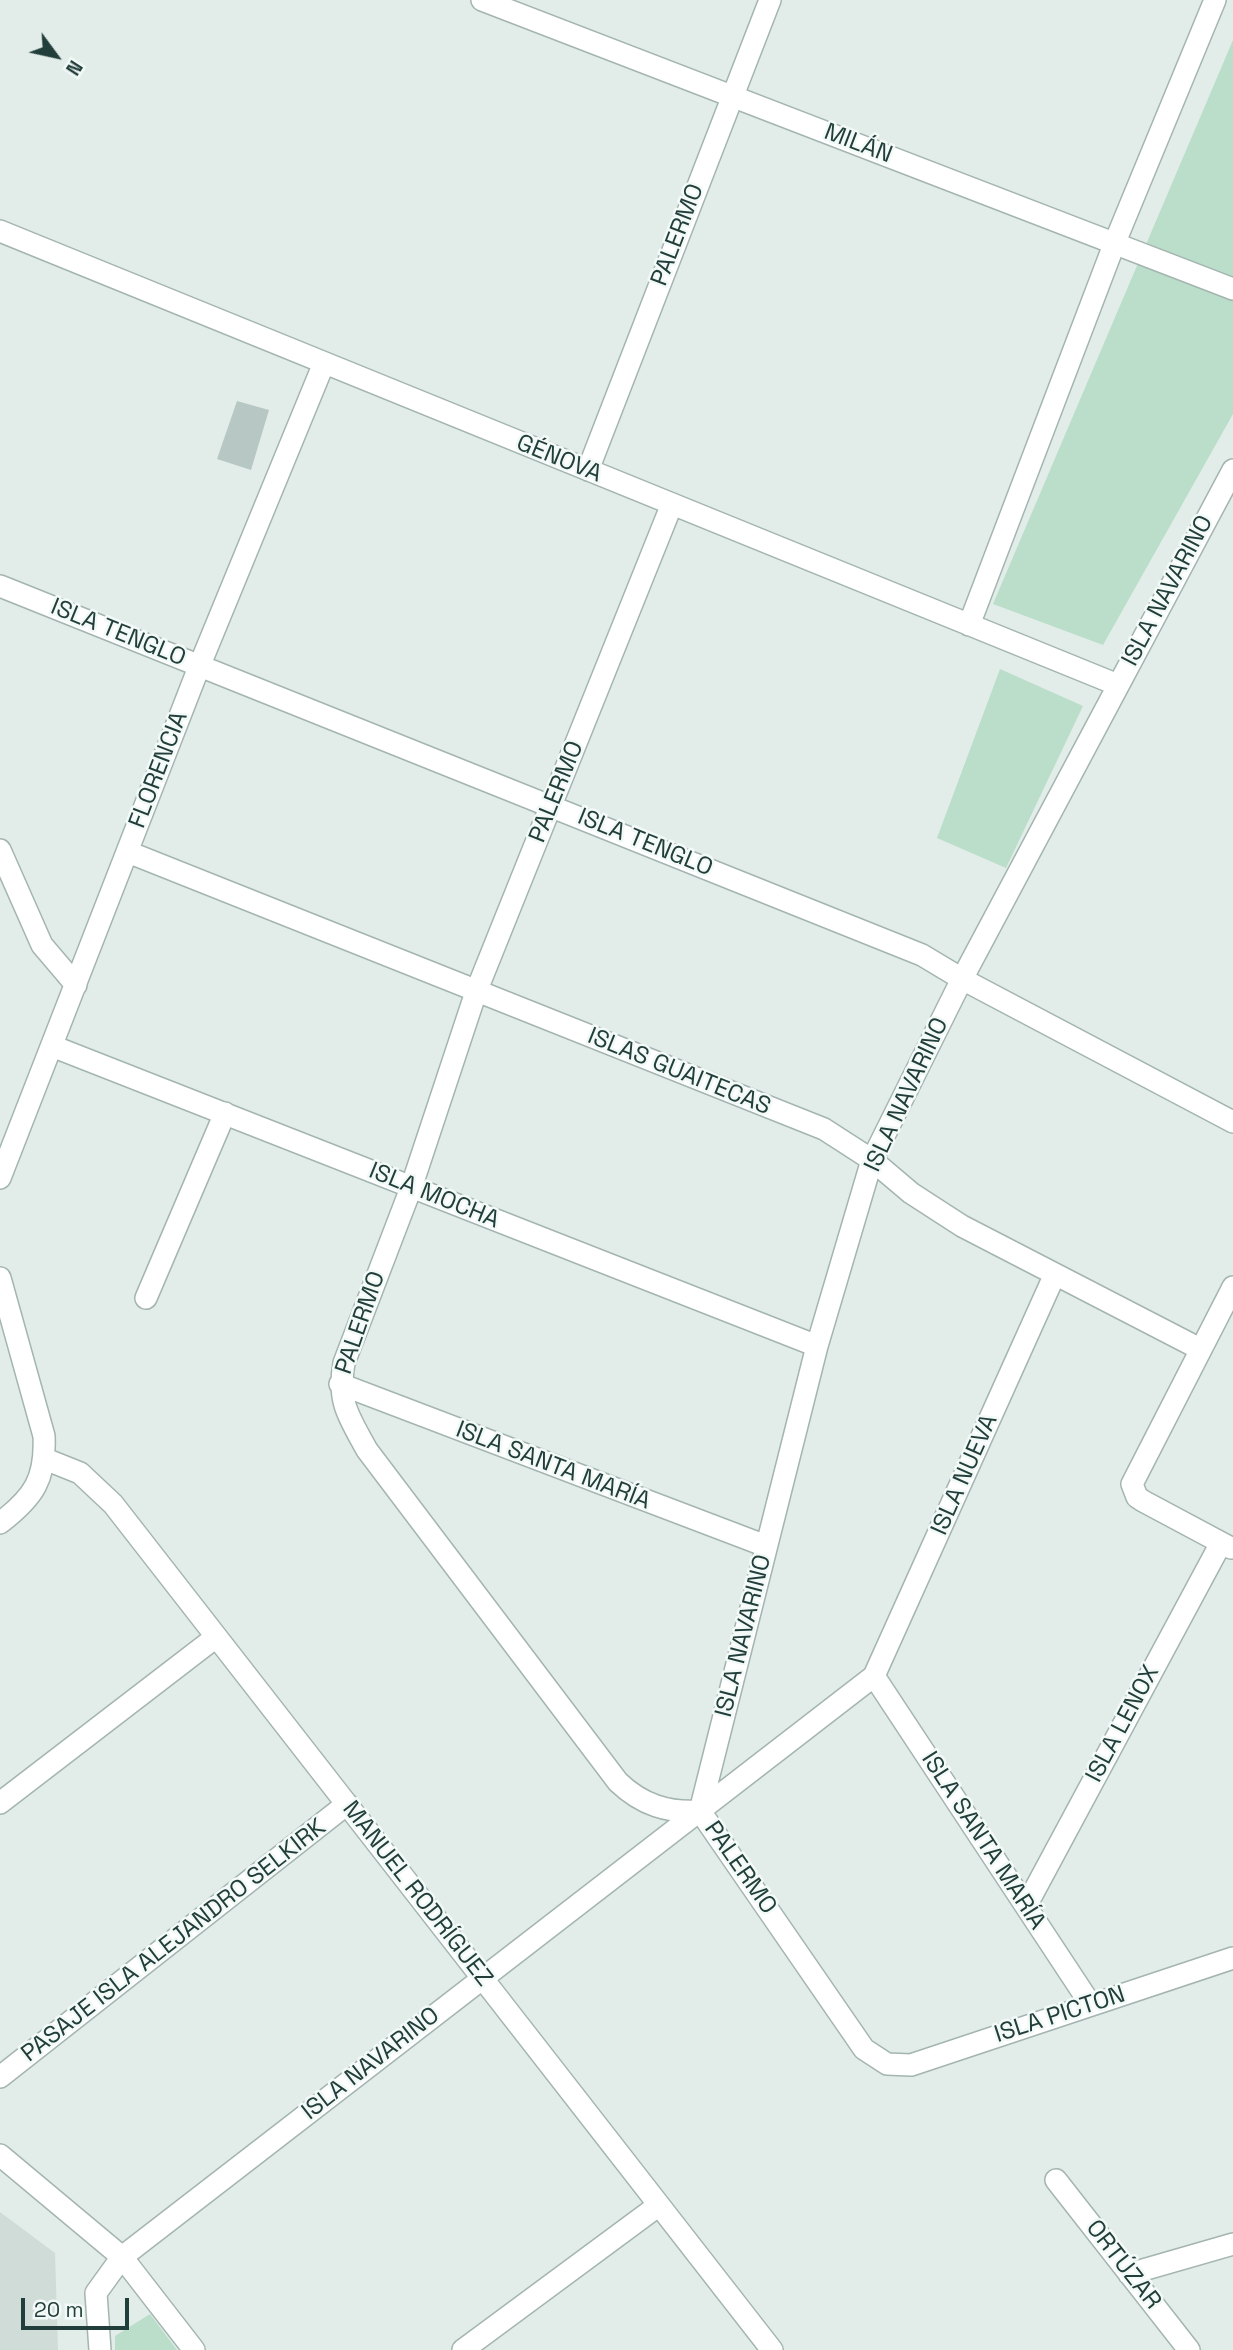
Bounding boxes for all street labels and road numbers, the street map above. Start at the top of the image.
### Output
street label: MILÁN [820,118,896,170]
street label: PALERMO [645,180,711,290]
street label: GÉNOVA [512,429,606,489]
street label: ISLA NAVARINO [1116,511,1220,671]
street label: ISLA TENGLO [46,593,190,673]
street label: FLORENCIA [124,708,194,832]
street label: PALERMO [524,737,590,847]
street label: ISLA TENGLO [573,803,717,883]
street label: ISLA NAVARINO [859,1013,955,1177]
street label: ISLAS GUAITECAS [583,1022,775,1122]
street label: ISLA MOCHA [365,1157,503,1235]
street label: PALERMO [330,1268,392,1378]
street label: ISLA NUEVA [926,1410,1004,1540]
street label: ISLA SANTA MARÍA [452,1416,654,1516]
street label: ISLA NAVARINO [710,1552,778,1720]
street label: ISLA LENOX [1080,1661,1166,1787]
street label: ISLA SANTA MARÍA [915,1747,1051,1935]
street label: MANUEL RODRÍGUEZ [336,1796,498,1992]
street label: PASAJE ISLA ALEJANDRO SELKIRK [16,1813,332,2069]
street label: PALERMO [698,1816,782,1920]
street label: ISLA PICTON [991,1980,1129,2050]
street label: ISLA NAVARINO [297,2001,445,2127]
street label: ORTÚZAR [1079,2215,1167,2315]

